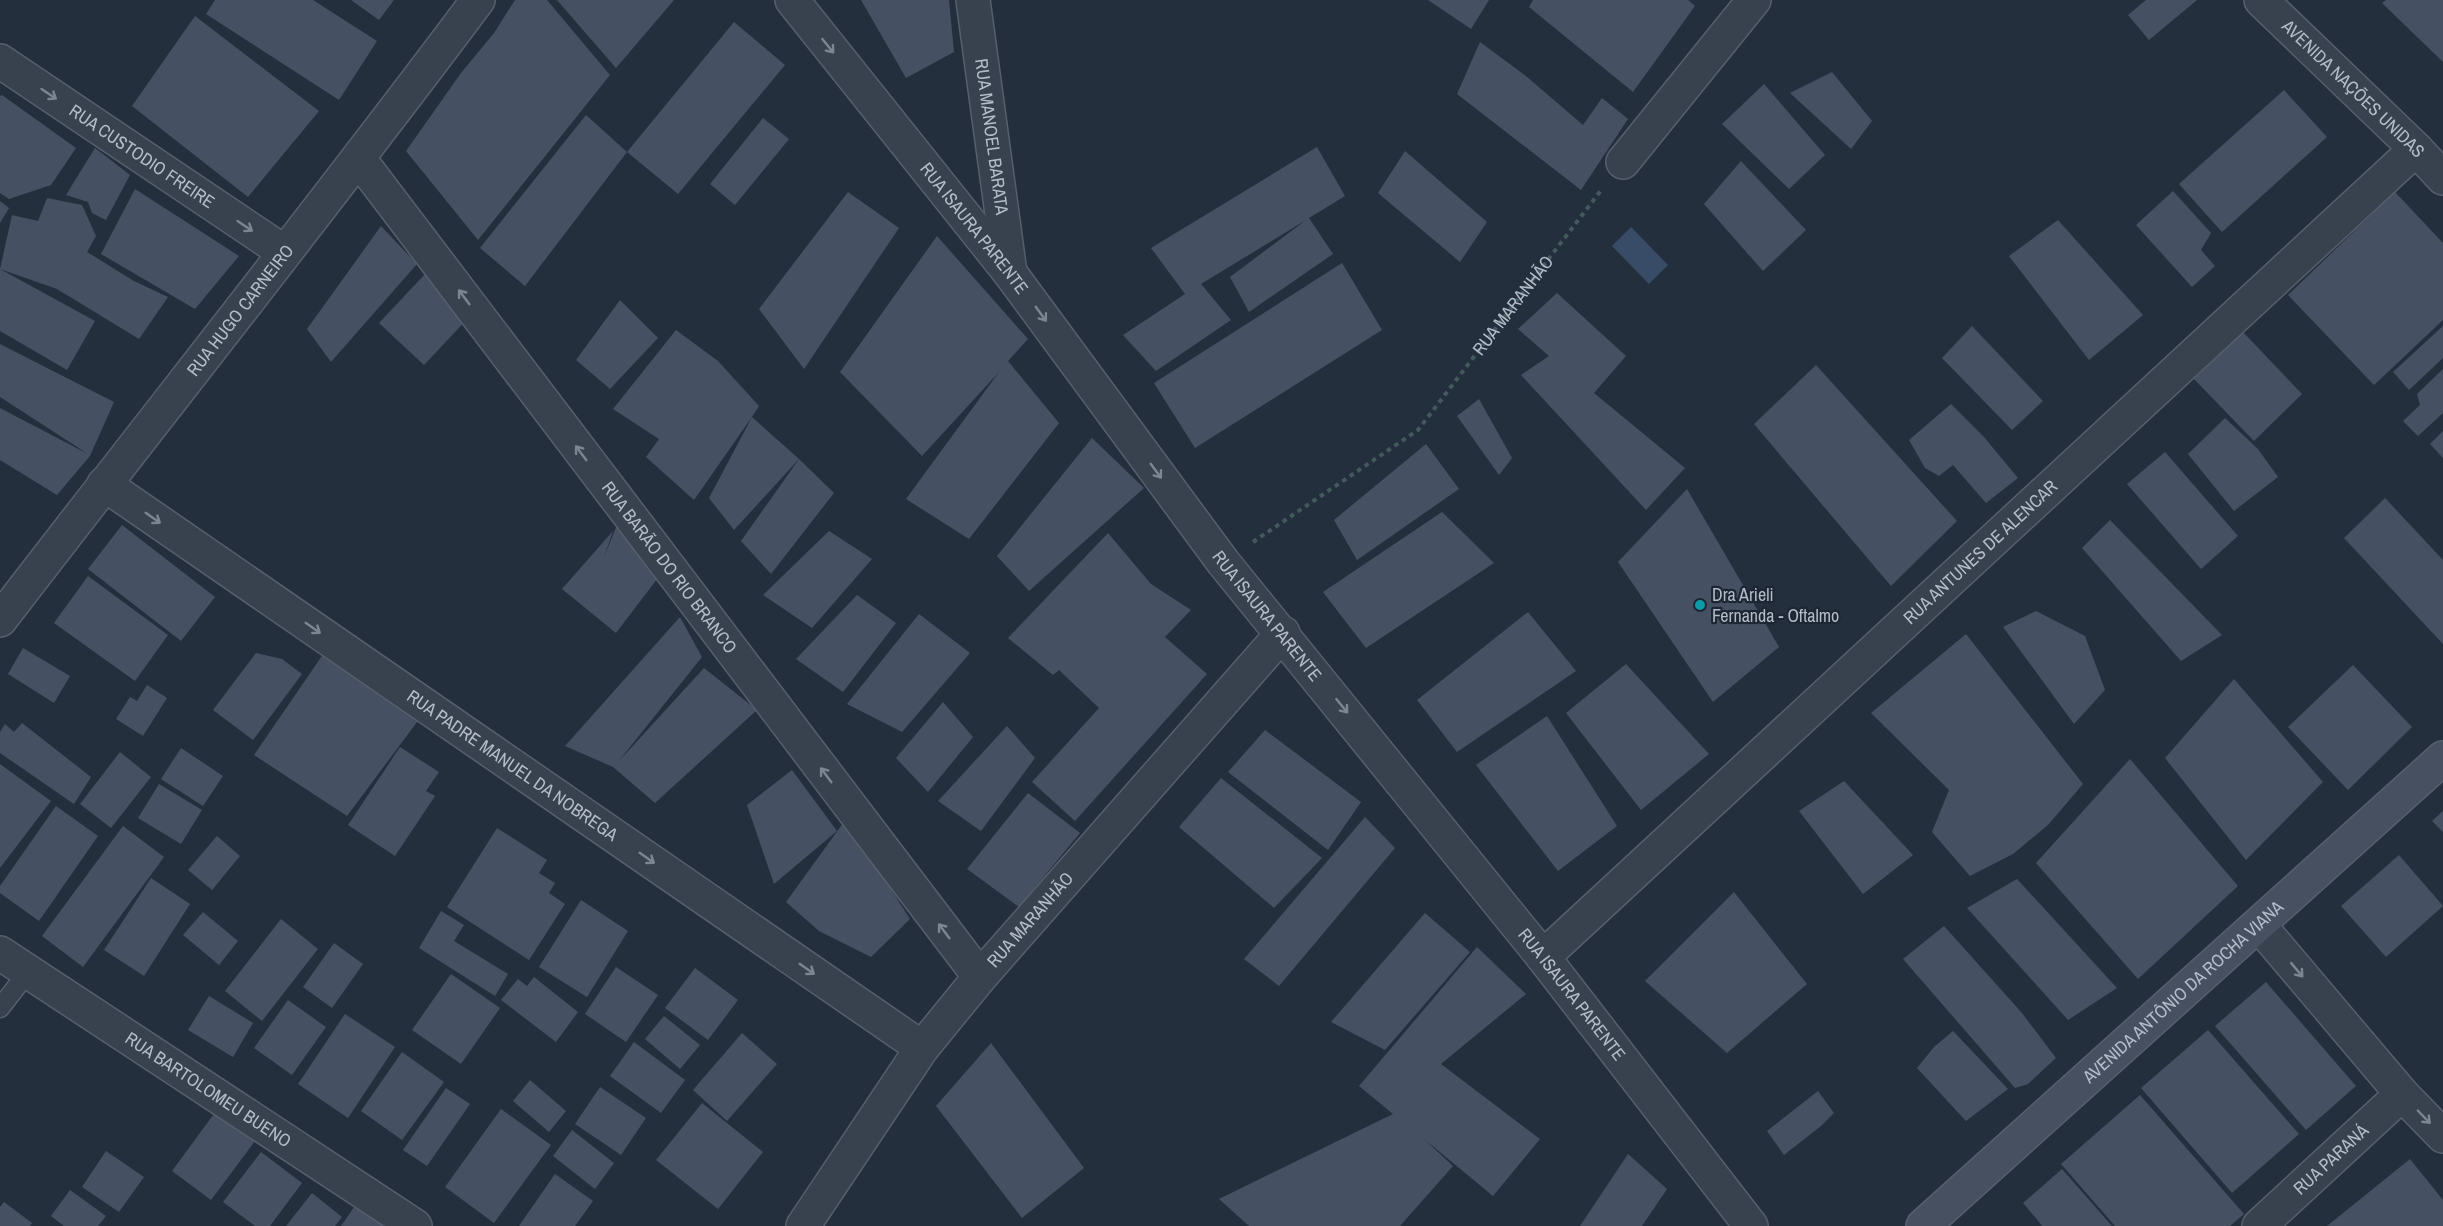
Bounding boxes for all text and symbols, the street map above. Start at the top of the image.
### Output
street label: AVENIDA NAÇÕES UNIDAS [2276,13,2431,163]
one-way arrow [822,37,835,53]
street label: RUA MANOEL BARATA [969,57,1015,216]
one-way arrow [40,87,57,100]
street label: RUA CUSTODIO FREIRE [64,98,220,214]
street label: RUA ISAURA PARENTE [914,157,1034,299]
one-way arrow [236,220,253,232]
street label: RUA HUGO CARNEIRO [181,239,299,381]
street label: RUA MARANHÃO [1466,250,1559,360]
one-way arrow [457,290,470,306]
one-way arrow [1034,305,1047,321]
one-way arrow [575,445,588,461]
one-way arrow [1150,462,1163,478]
street label: RUA ANTUNES DE ALENCAR [1897,474,2063,630]
street label: RUA BARÃO DO RIO BRANCO [596,476,743,659]
one-way arrow [144,512,160,524]
street label: RUA ISAURA PARENTE [1207,545,1328,686]
place label: Dra Arieli Fernanda - Oftalmo [1712,582,1839,628]
marker: Dra Arieli Fernanda - Oftalmo [1693,598,1707,612]
one-way arrow [304,622,321,634]
street label: RUA PADRE MANUEL DA NOBREGA [402,684,623,847]
one-way arrow [1335,698,1348,714]
one-way arrow [820,768,833,784]
one-way arrow [638,852,654,864]
street label: RUA MARANHÃO [981,866,1079,973]
street label: AVENIDA ANTÔNIO DA ROCHA VIANA [2076,894,2289,1089]
one-way arrow [938,923,950,939]
street label: RUA ISAURA PARENTE [1513,923,1632,1066]
one-way arrow [2290,962,2304,977]
one-way arrow [799,963,815,975]
street label: RUA BARTOLOMEU BUENO [120,1026,296,1153]
one-way arrow [2417,1109,2431,1124]
street label: RUA PARANÁ [2288,1118,2374,1200]

